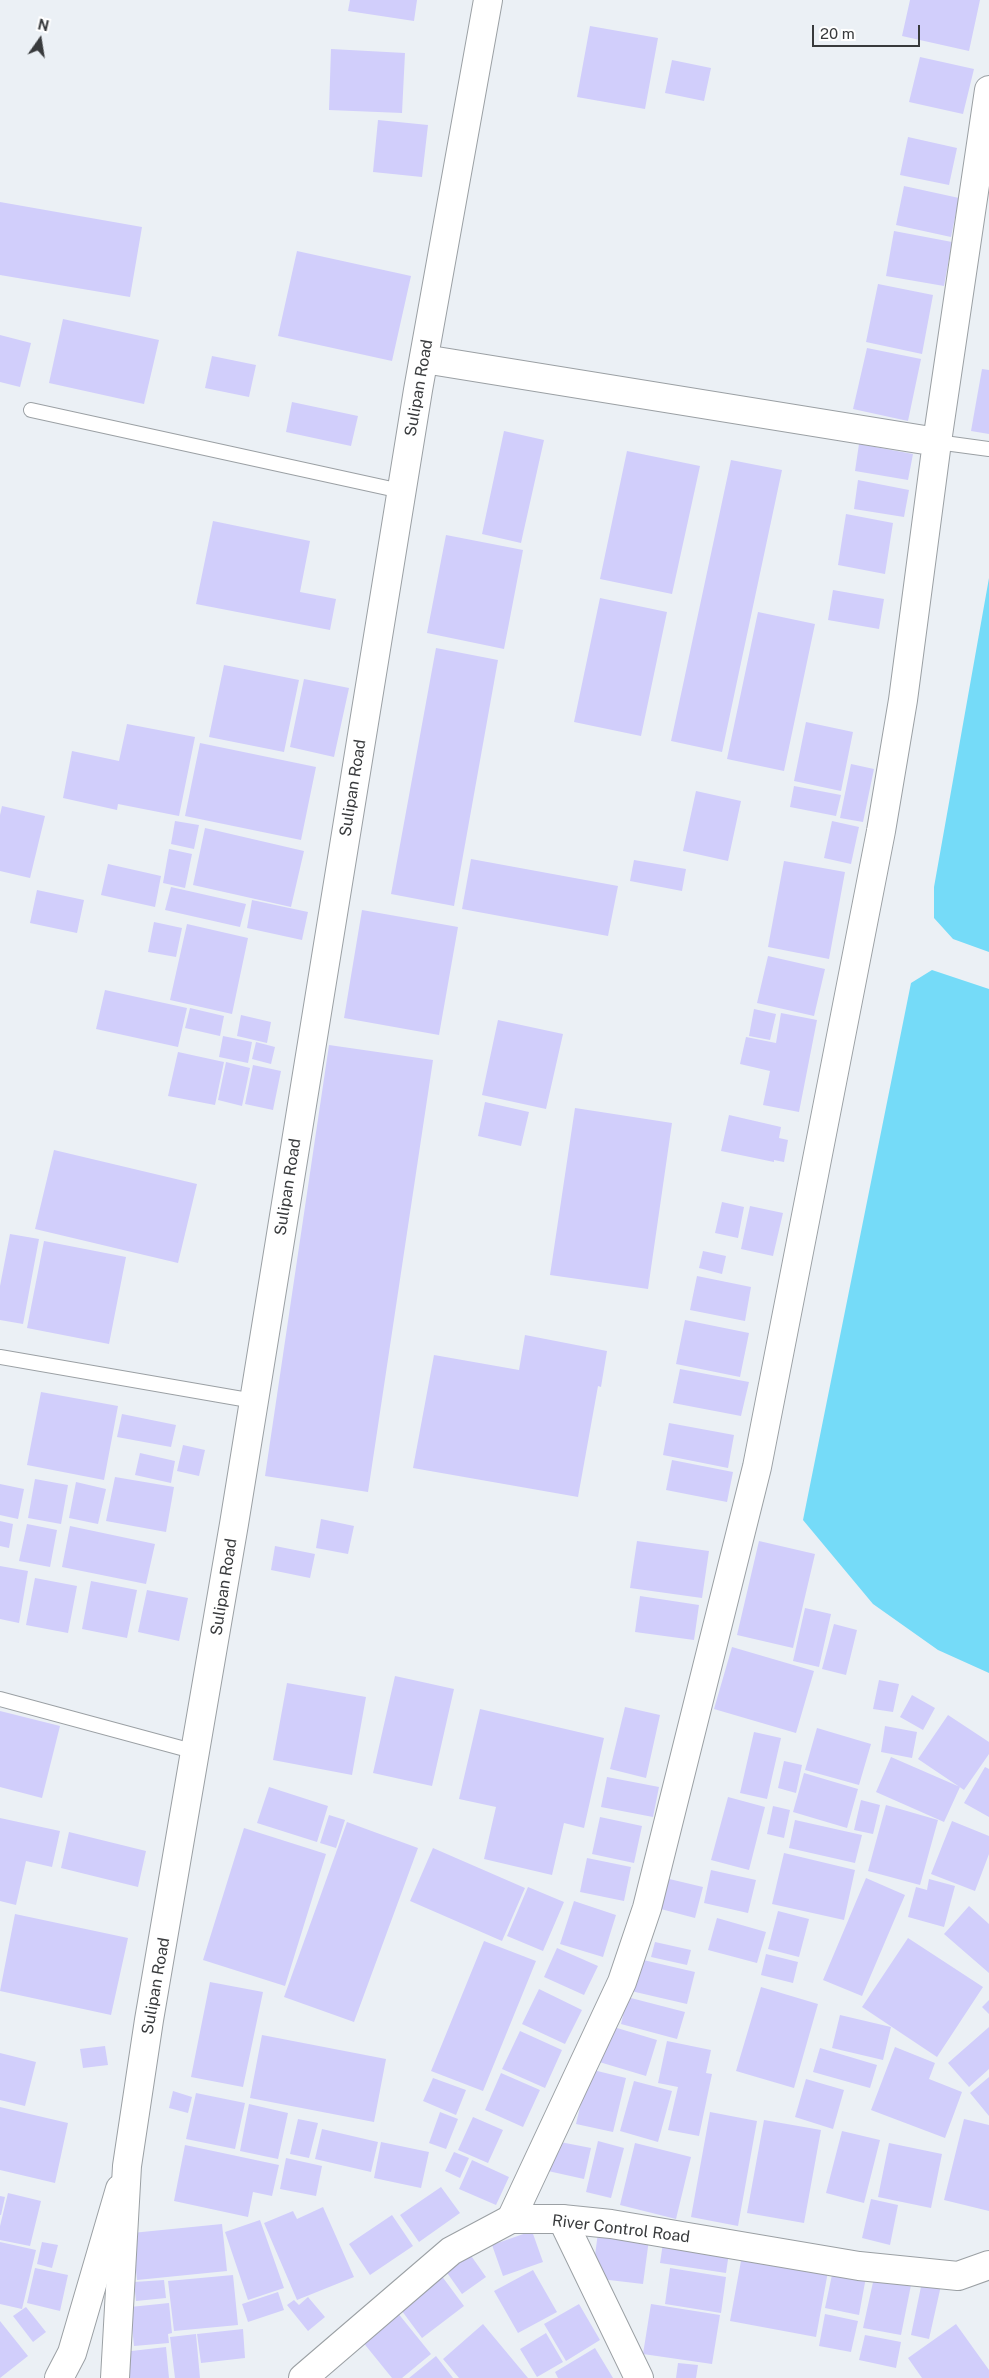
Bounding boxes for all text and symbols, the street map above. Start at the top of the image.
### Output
north arrow [15,15,65,65]
scale bar [814,15,922,47]
text: N [36,16,51,34]
text: 20 m [820,25,855,42]
street label: Sulipan Road [401,338,437,438]
street label: Sulipan Road [336,738,370,838]
street label: Sulipan Road [271,1137,305,1237]
street label: Sulipan Road [207,1537,241,1637]
street label: Sulipan Road [138,1936,174,2036]
street label: River Control Road [551,2211,691,2247]

